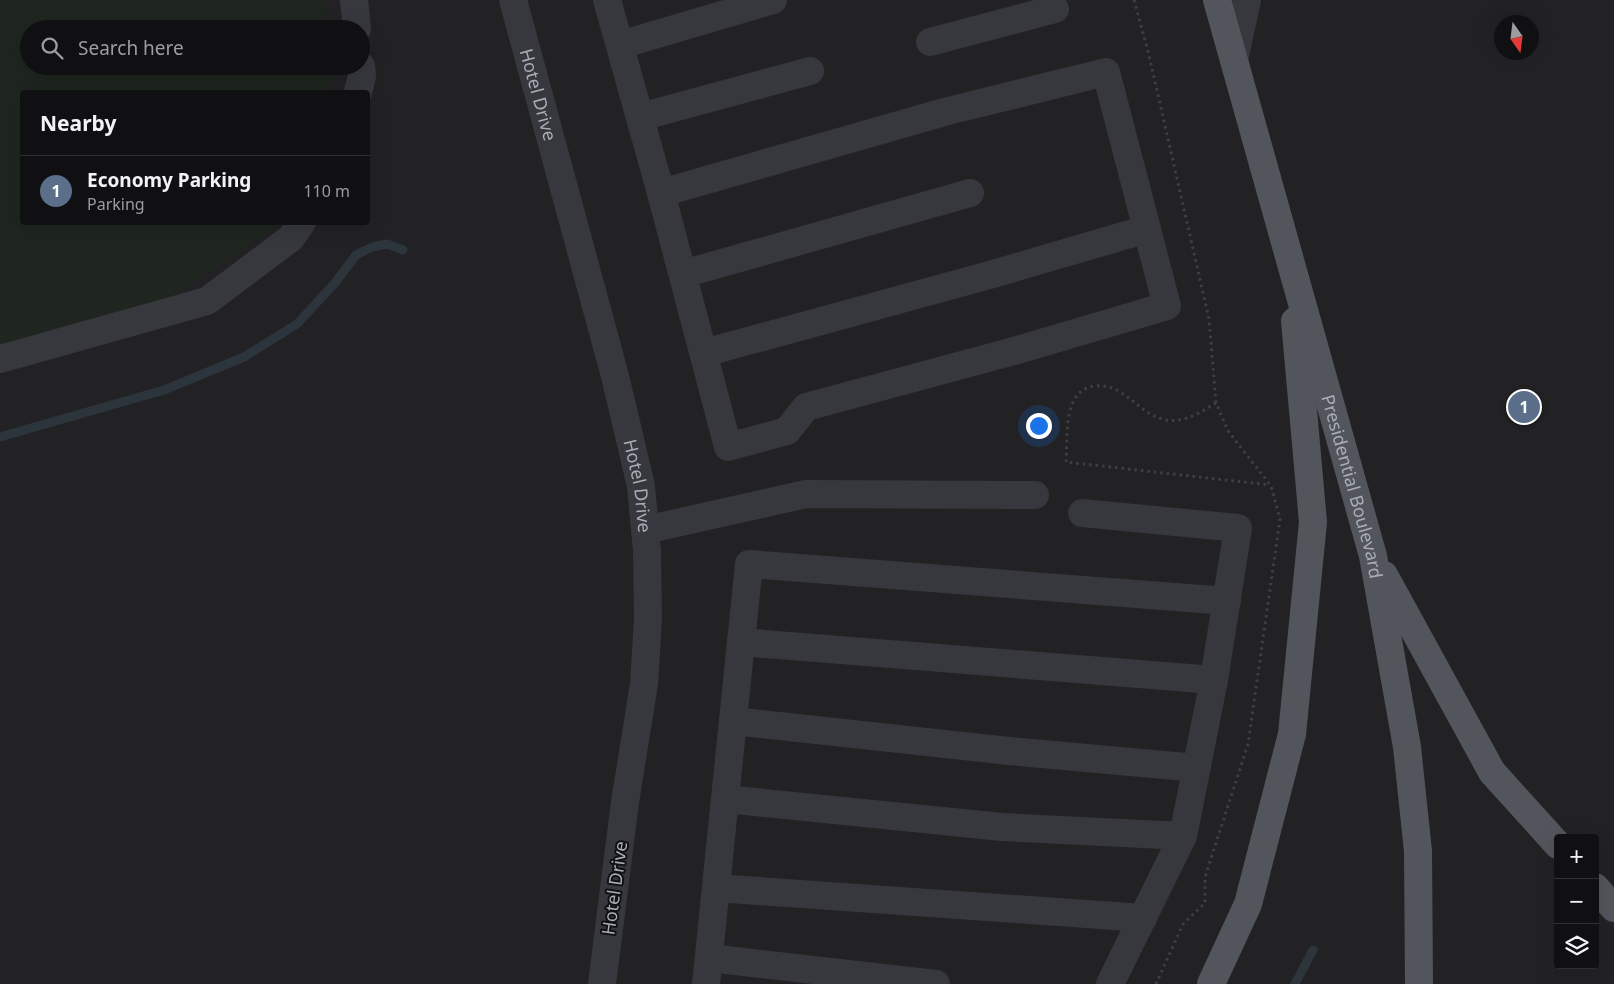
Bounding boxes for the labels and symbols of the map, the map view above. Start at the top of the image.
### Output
north arrow [1494,15,1539,60]
street label: Hotel Drive [515,46,563,143]
pin: 1 [1508,388,1540,426]
street label: Presidential Boulevard [1316,392,1389,580]
your location [1026,413,1052,439]
street label: Hotel Drive [618,437,657,534]
street label: Hotel Drive [596,839,632,937]

